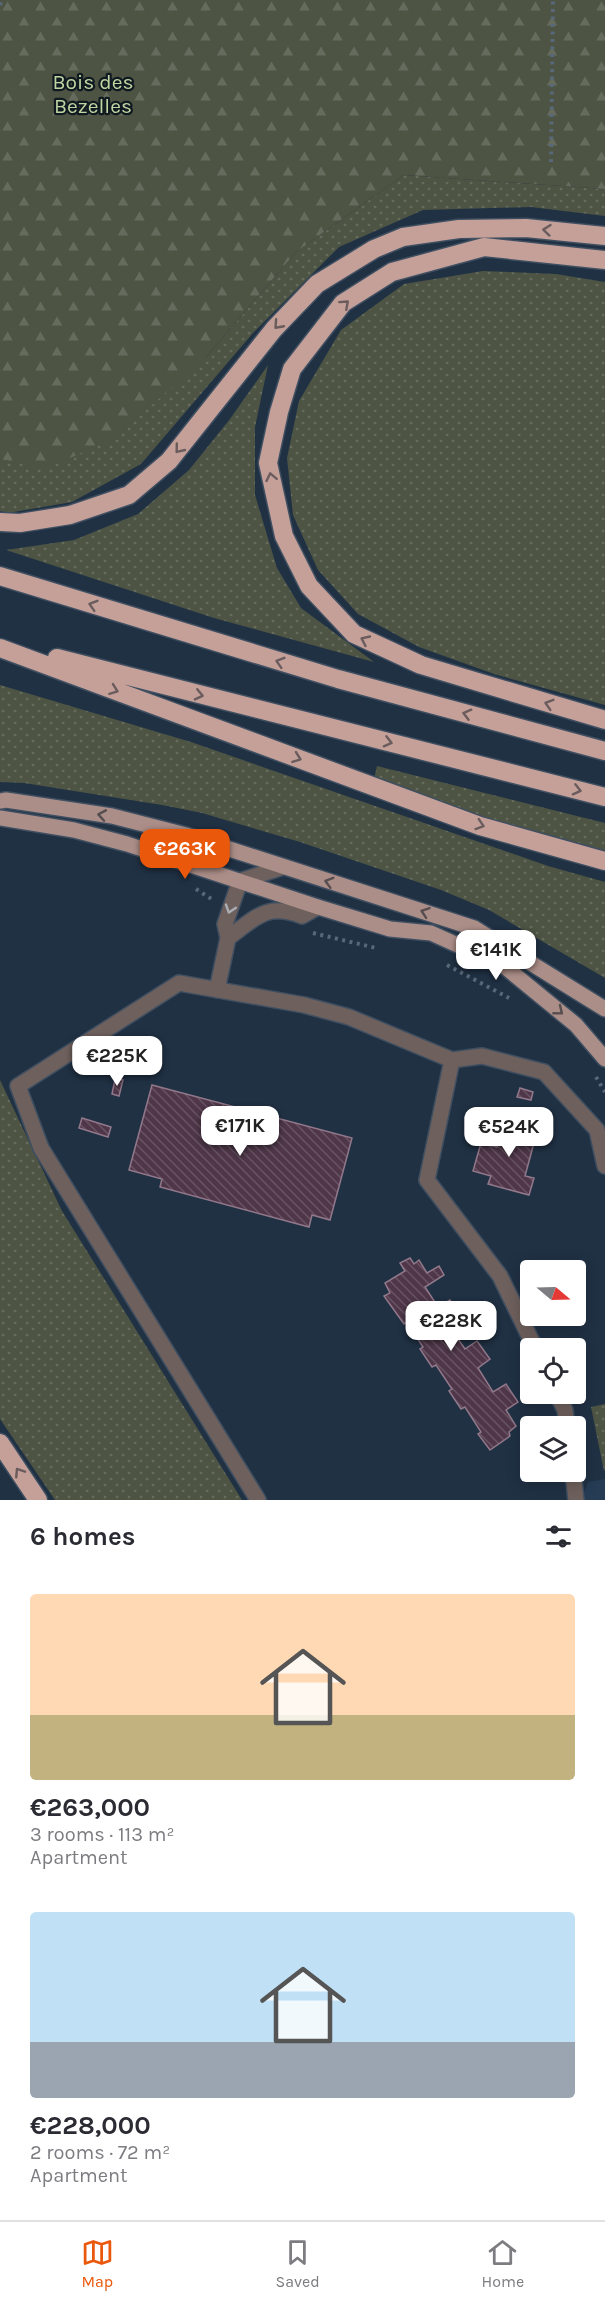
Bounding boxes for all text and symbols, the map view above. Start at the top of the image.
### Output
park label: Bois des Bezelles [52,70,134,118]
one-way arrow [542,224,551,237]
one-way arrow [338,300,348,311]
one-way arrow [274,318,285,329]
one-way arrow [175,443,186,454]
one-way arrow [265,472,278,482]
one-way arrow [88,600,99,612]
one-way arrow [361,635,372,647]
one-way arrow [275,656,285,669]
one-way arrow [108,683,119,696]
one-way arrow [194,687,204,700]
one-way arrow [544,699,555,711]
one-way arrow [462,709,473,721]
one-way arrow [383,734,393,747]
one-way arrow [291,751,302,763]
one-way arrow [571,783,582,795]
one-way arrow [98,809,108,822]
one-way arrow [474,818,485,831]
pin: €263K [143,829,227,880]
text: €263K [154,837,216,860]
one-way arrow [324,877,335,889]
one-way arrow [224,903,237,914]
one-way arrow [420,906,431,919]
pin: €141K [454,930,538,981]
text: €141K [470,938,522,961]
one-way arrow [552,1004,563,1015]
pin: €225K [75,1036,159,1087]
text: €225K [86,1044,148,1067]
pin: €171K [198,1106,282,1157]
pin: €524K [467,1107,551,1158]
text: €171K [215,1114,265,1137]
text: €524K [478,1115,540,1138]
north arrow [520,1260,586,1326]
map controls [520,1260,586,1482]
pin: €228K [409,1301,493,1352]
text: €228K [420,1309,482,1332]
button: locate [520,1338,586,1404]
button: layers [520,1416,586,1482]
one-way arrow [15,1467,26,1478]
icon: filters [542,1520,575,1553]
text: 6 homes [30,1521,135,1552]
icon: home [249,1633,357,1741]
text: €263,000 [30,1792,150,1823]
text: 3 rooms · 113 m² [30,1823,174,1846]
text: Apartment [30,1846,128,1869]
icon: home [249,1951,357,2059]
text: €228,000 [30,2110,151,2141]
text: 2 rooms · 72 m² [30,2141,170,2164]
text: Apartment [30,2164,128,2187]
tab: Map [81,2236,114,2291]
tab: Saved [276,2236,320,2291]
tab: Home [482,2236,524,2291]

